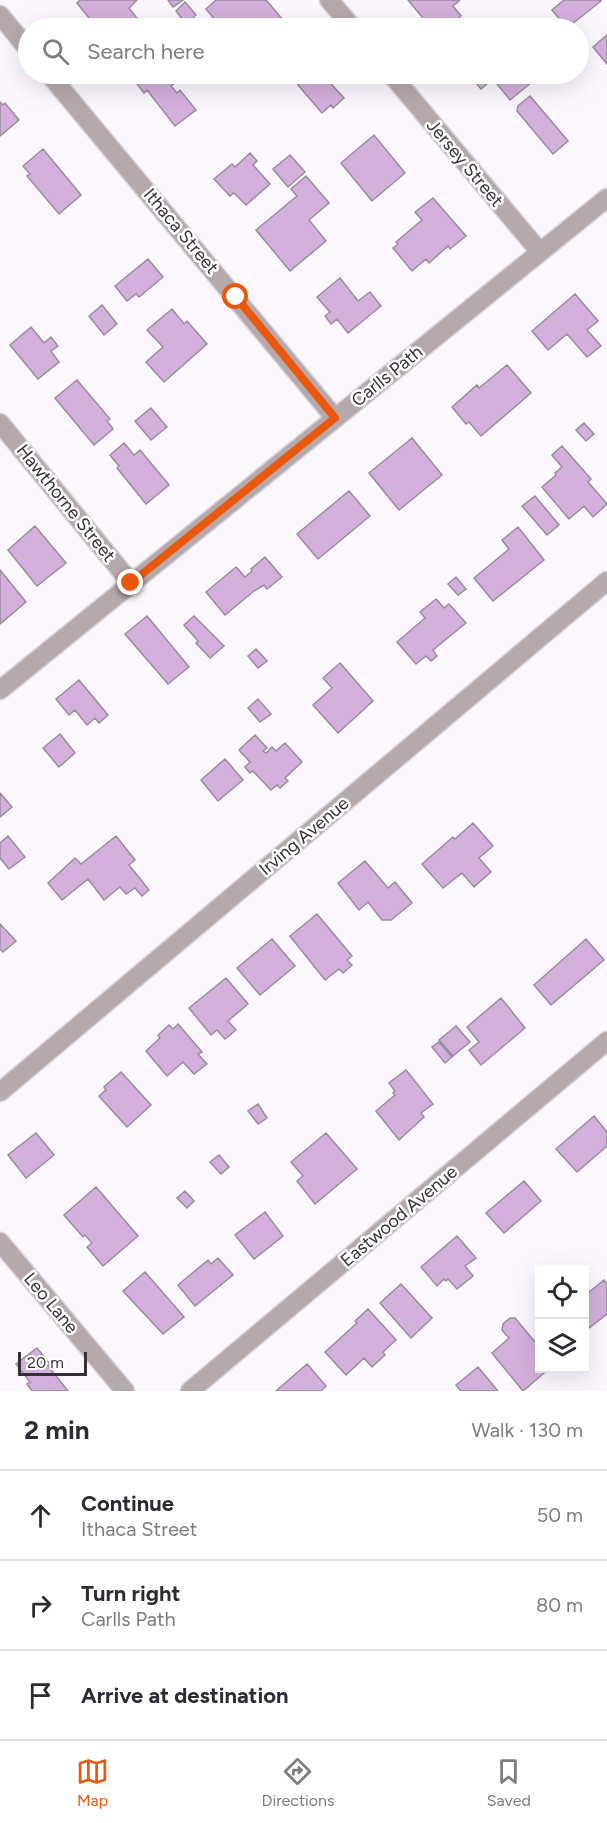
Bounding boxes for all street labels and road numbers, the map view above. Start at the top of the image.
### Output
street label: Jersey Street [422,115,508,211]
street label: Ithaca Street [139,184,223,278]
street label: Carlls Path [347,341,427,411]
street label: Hawthorne Street [12,440,120,566]
street label: Irving Avenue [255,792,353,880]
street label: Eastwood Avenue [336,1161,462,1271]
street label: Leo Lane [19,1268,83,1338]

